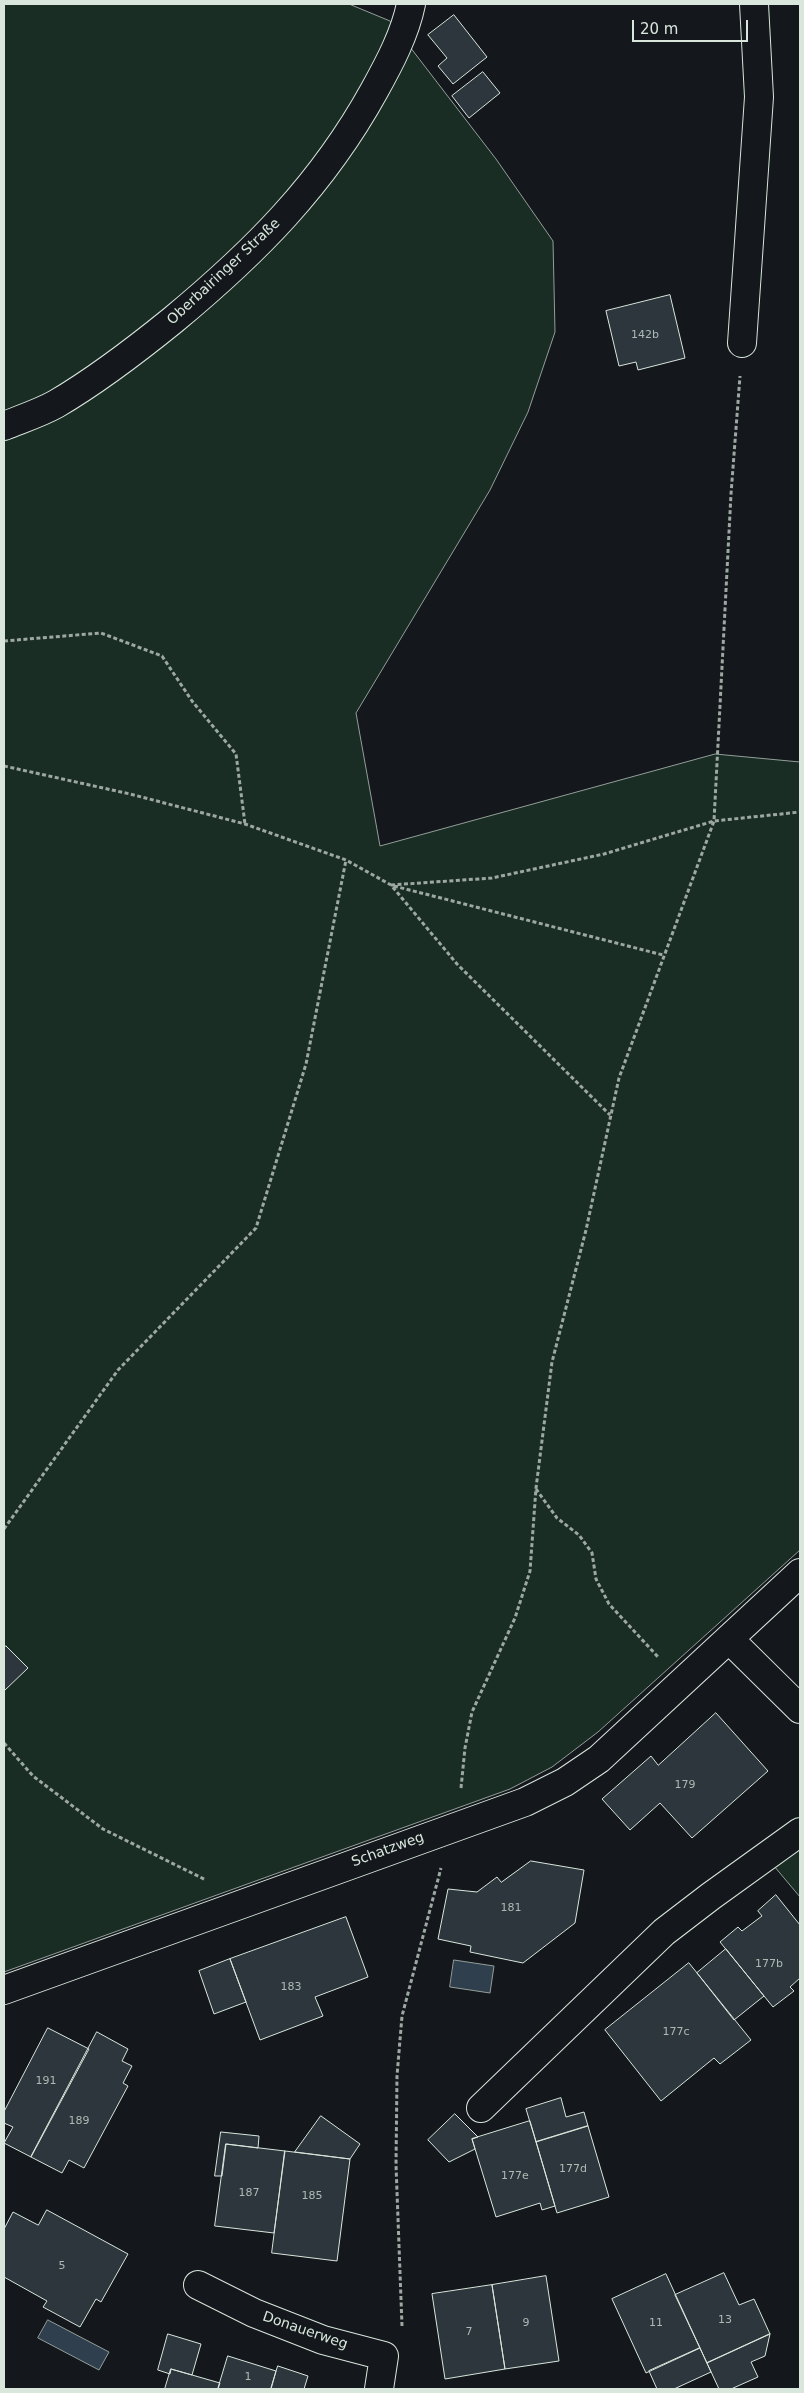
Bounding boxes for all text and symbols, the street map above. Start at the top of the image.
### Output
scale bar [634,10,750,42]
text: 20 m [640,20,678,38]
street label: Oberbairinger Straße [164,215,284,329]
house number: 142b [631,328,659,342]
house number: 179 [675,1778,695,1792]
street label: Schatzweg [350,1829,426,1871]
house number: 181 [501,1901,521,1915]
house number: 177b [755,1957,783,1971]
house number: 183 [281,1980,301,1994]
house number: 177c [662,2025,690,2039]
house number: 191 [36,2074,56,2088]
house number: 189 [69,2114,89,2128]
house number: 177d [559,2162,587,2176]
house number: 177e [501,2169,529,2183]
house number: 187 [239,2186,259,2200]
house number: 185 [302,2189,322,2203]
house number: 5 [59,2259,65,2273]
street label: Donauerweg [260,2309,350,2353]
house number: 13 [718,2313,732,2327]
house number: 9 [523,2316,529,2330]
house number: 11 [649,2316,663,2330]
house number: 7 [466,2325,472,2339]
house number: 1 [245,2370,251,2384]

